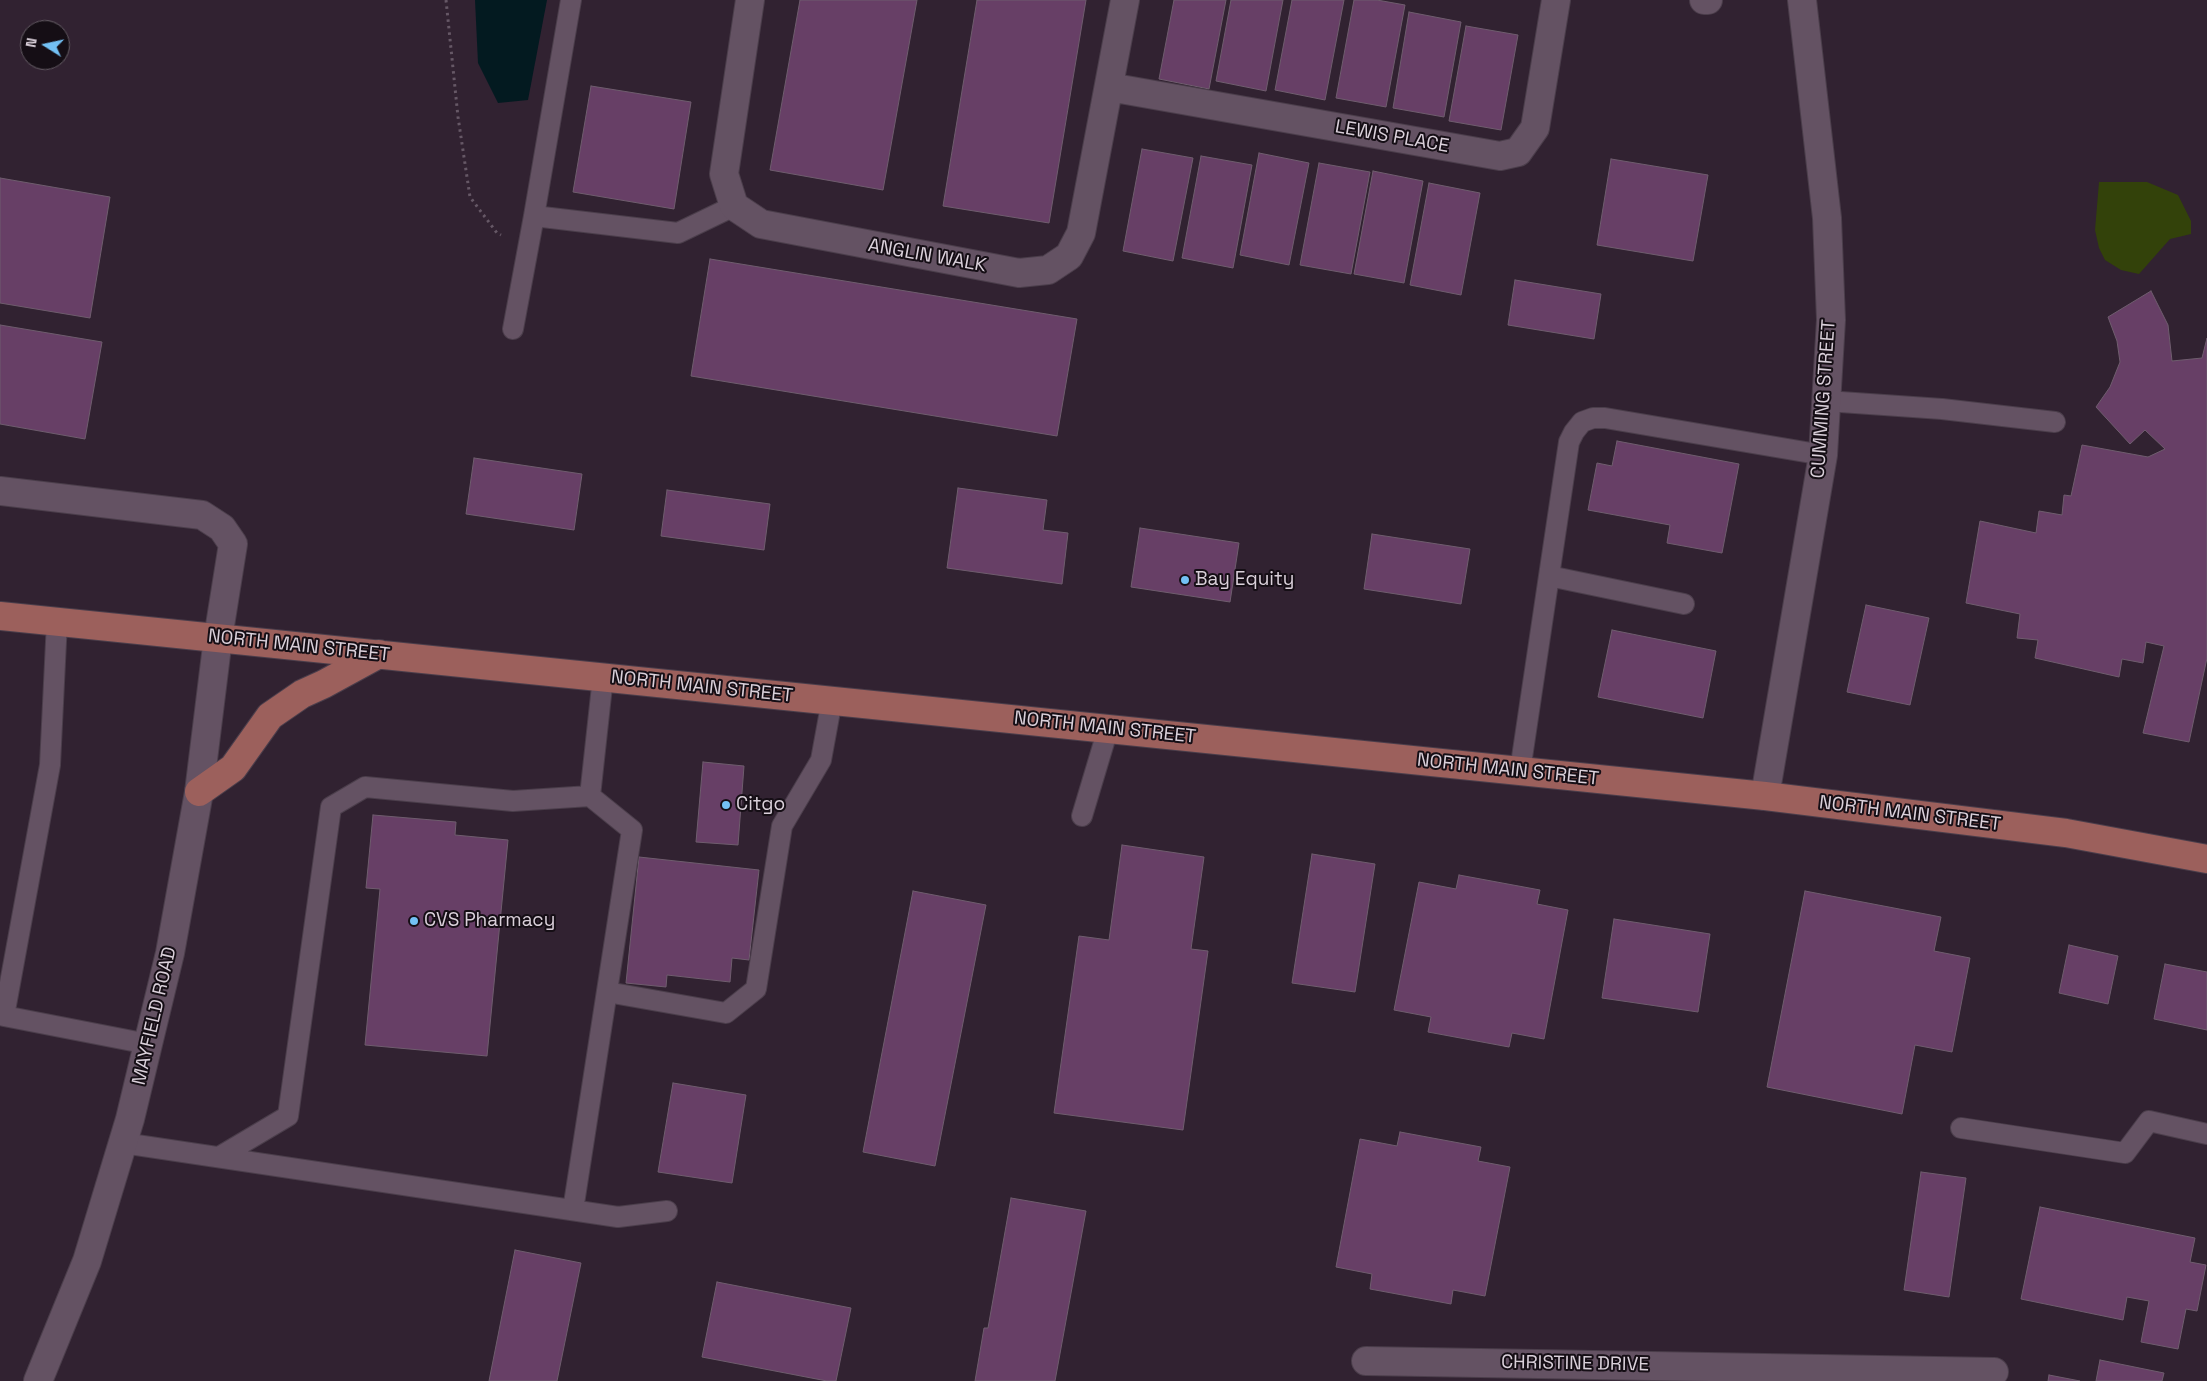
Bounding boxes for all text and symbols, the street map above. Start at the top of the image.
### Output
north arrow [20,20,70,70]
text: N [22,36,41,49]
street label: LEWIS PLACE [1333,116,1451,158]
street label: ANGLIN WALK [866,234,988,278]
street label: CUMMING STREET [1807,319,1841,479]
place label: Bay Equity [1195,569,1294,591]
marker: Bay Equity [1179,574,1191,586]
street label: NORTH MAIN STREET [207,625,391,667]
street label: NORTH MAIN STREET [610,666,794,708]
street label: NORTH MAIN STREET [1013,707,1197,749]
street label: NORTH MAIN STREET [1416,749,1600,791]
street label: NORTH MAIN STREET [1818,792,2002,836]
place label: Citgo [736,794,785,816]
marker: Citgo [720,799,732,811]
place label: CVS Pharmacy [424,910,555,932]
marker: CVS Pharmacy [408,915,420,927]
street label: MAYFIELD ROAD [128,945,182,1087]
street label: CHRISTINE DRIVE [1501,1351,1649,1377]

